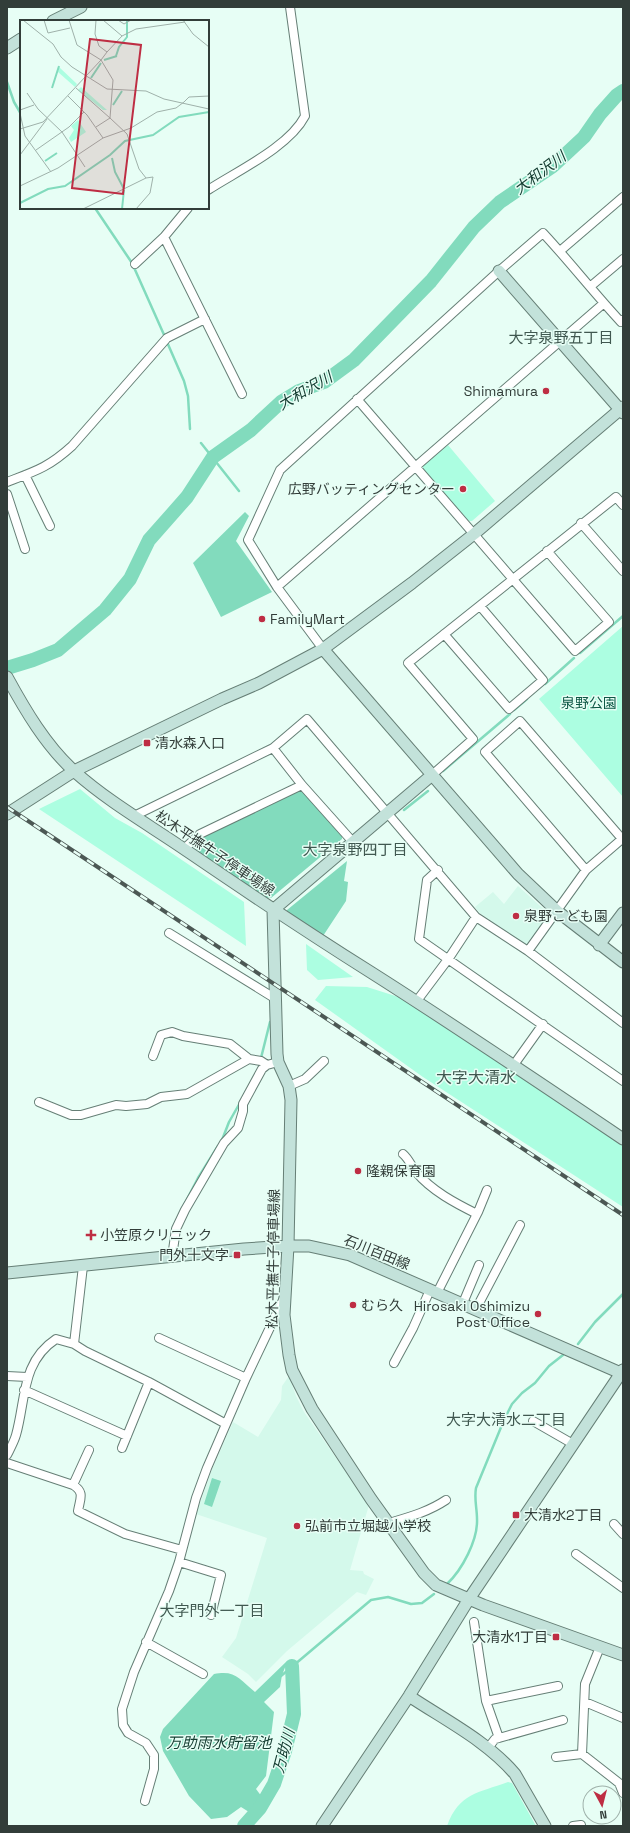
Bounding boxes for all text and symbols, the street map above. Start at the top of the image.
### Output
inset map [20,20,209,209]
water label: 大和沢川 [510,146,571,198]
district label: 大字泉野五丁目 [508,328,614,347]
water label: 大和沢川 [274,366,337,414]
place label: Shimamura [464,382,538,400]
marker: Shimamura [541,386,551,396]
place label: 広野バッティングセンター [288,480,455,498]
marker: 広野バッティングセンター [458,484,468,494]
place label: FamilyMart [270,610,345,628]
marker: FamilyMart [257,614,267,624]
park label: 泉野公園 [561,694,617,712]
place label: 清水森入口 [155,734,225,752]
marker: 清水森入口 [142,738,152,748]
street label: 松木平撫牛子停車場線 [152,806,278,900]
district label: 大字泉野四丁目 [302,840,408,859]
place label: 泉野こども園 [524,907,608,925]
marker: 泉野こども園 [511,911,521,921]
district label: 大字大清水 [436,1067,516,1088]
place label: 隆親保育園 [366,1162,436,1180]
marker: 隆親保育園 [353,1166,363,1176]
street label: 松木平撫牛子停車場線 [263,1189,283,1329]
place label: 小笠原クリニック [100,1226,212,1244]
marker: 小笠原クリニック [85,1229,97,1241]
street label: 石川百田線 [341,1231,413,1273]
place label: 門外十文字 [159,1246,229,1264]
marker: 門外十文字 [232,1250,242,1260]
place label: むら久 [361,1296,403,1314]
place label: Hirosaki Oshimizu Post Office [414,1297,530,1331]
marker: むら久 [348,1300,358,1310]
marker: Hirosaki Oshimizu Post Office [533,1309,543,1319]
district label: 大字大清水二丁目 [446,1410,566,1429]
place label: 大清水2丁目 [524,1506,602,1524]
marker: 大清水2丁目 [511,1510,521,1520]
place label: 弘前市立堀越小学校 [305,1517,431,1535]
marker: 弘前市立堀越小学校 [292,1521,302,1531]
district label: 大字門外一丁目 [159,1601,265,1620]
place label: 大清水1丁目 [472,1628,548,1646]
marker: 大清水1丁目 [551,1632,561,1642]
water label: 万助川 [269,1725,299,1775]
water label: 万助雨水貯留池 [166,1733,273,1752]
north arrow [582,1785,622,1825]
text: N [599,1808,608,1822]

